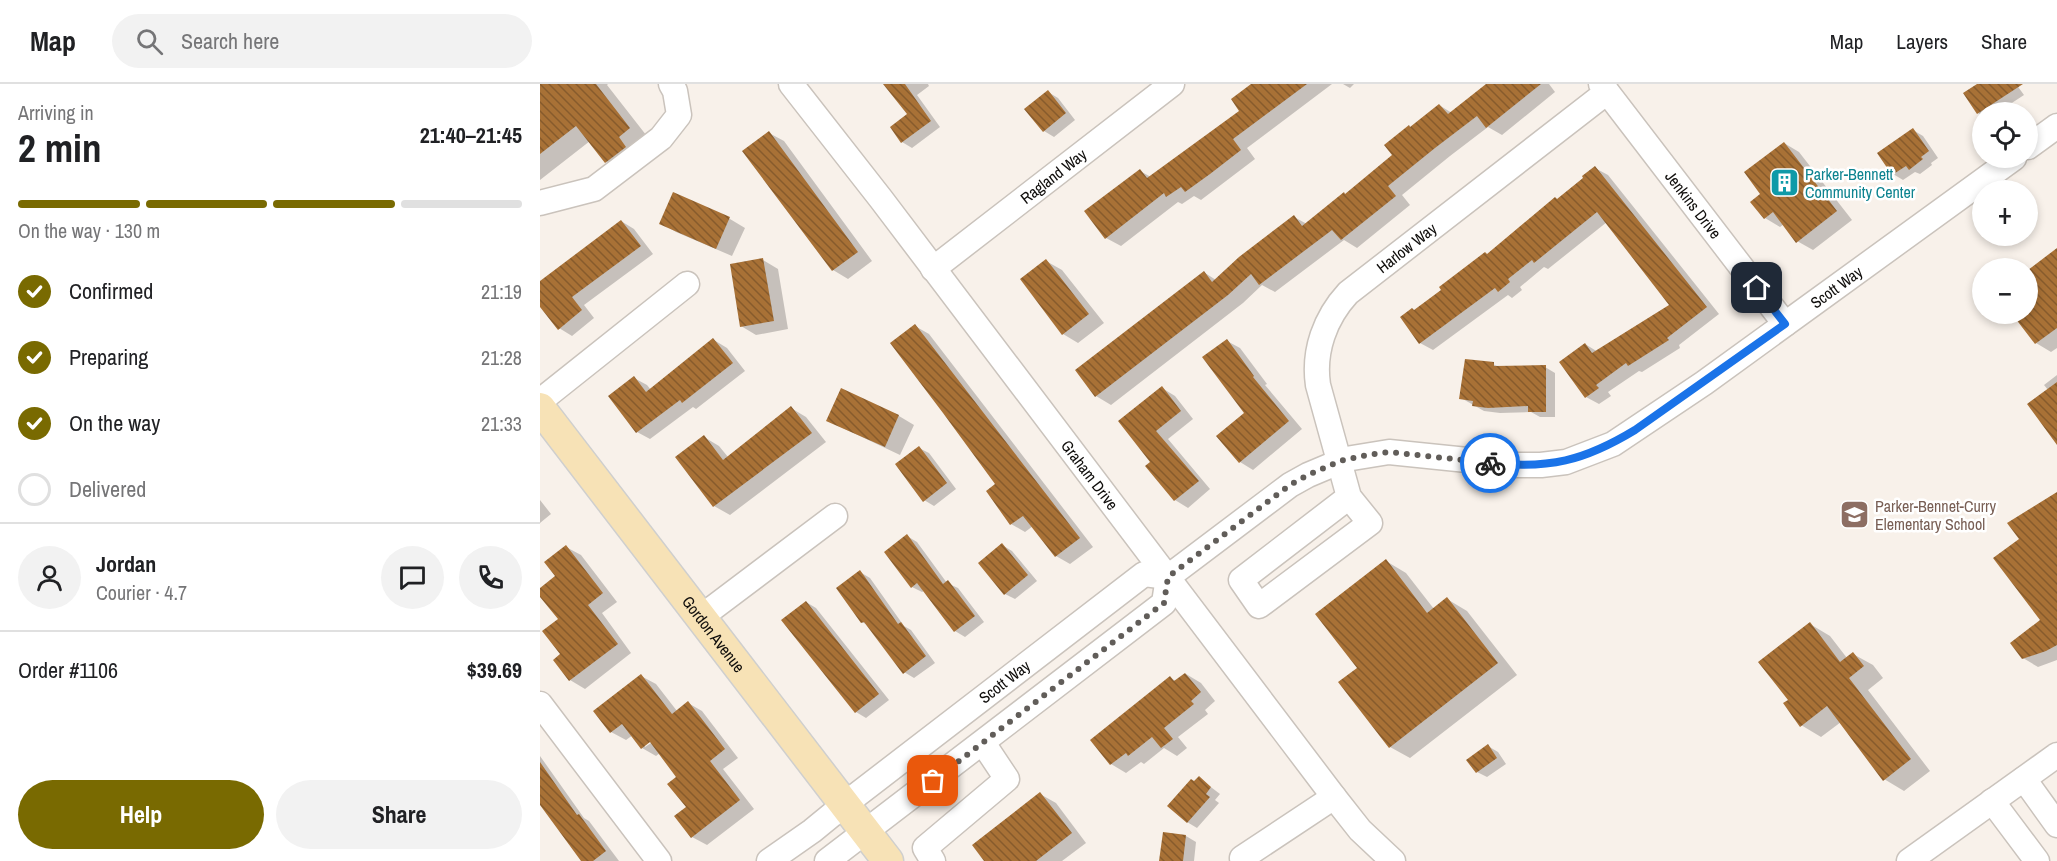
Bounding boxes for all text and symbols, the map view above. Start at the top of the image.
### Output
search box [112,14,532,68]
text: Map [30,22,76,60]
icon: search [133,25,166,58]
text: Search here [181,26,279,56]
text: Map [1830,27,1863,56]
text: Layers [1896,27,1948,56]
text: Share [1981,27,2027,56]
text: Arriving in [18,99,94,126]
map controls [1972,102,2038,324]
button: locate [1972,102,2038,168]
text: 21:40–21:45 [420,120,522,150]
text: 2 min [18,122,102,174]
street label: Ragland Way [1016,143,1091,209]
place label: Parker-Bennett Community Center [1805,163,1916,203]
street label: Jenkins Drive [1660,166,1727,243]
building icon: Parker-Bennett Community Center [1768,167,1800,199]
button: + [1972,180,2038,246]
text: On the way · 130 m [18,217,160,244]
street label: Harlow Way [1372,217,1441,278]
button: − [1972,258,2038,324]
street label: Scott Way [1806,260,1867,313]
pin [1731,262,1782,313]
icon: home [1740,271,1773,304]
icon: check [18,275,51,308]
text: Confirmed [69,276,153,306]
text: 21:19 [481,278,522,305]
icon: check [18,341,51,374]
text: Preparing [69,342,148,372]
text: 21:28 [481,344,522,371]
icon: check [18,407,51,440]
text: On the way [69,408,160,438]
text: 21:33 [481,410,522,437]
courier [1460,433,1520,493]
street label: Graham Drive [1056,435,1124,514]
icon: bike [1474,447,1507,480]
text: Delivered [69,474,146,504]
place label: Parker-Bennet-Curry Elementary School [1875,495,1996,535]
school or university icon: Parker-Bennet-Curry Elementary School [1838,499,1870,531]
button: person [18,546,81,609]
button: chat [381,546,444,609]
button: phone [459,546,522,609]
text: Jordan [96,549,156,579]
text: Courier · 4.7 [96,579,187,606]
street label: Gordon Avenue [677,591,750,677]
street label: Scott Way [974,654,1035,708]
text: Order #1106 [18,655,118,685]
text: $39.69 [467,655,522,685]
pin [907,755,958,806]
icon: bag [916,764,949,797]
button: Help [18,780,264,849]
button: Share [276,780,522,849]

